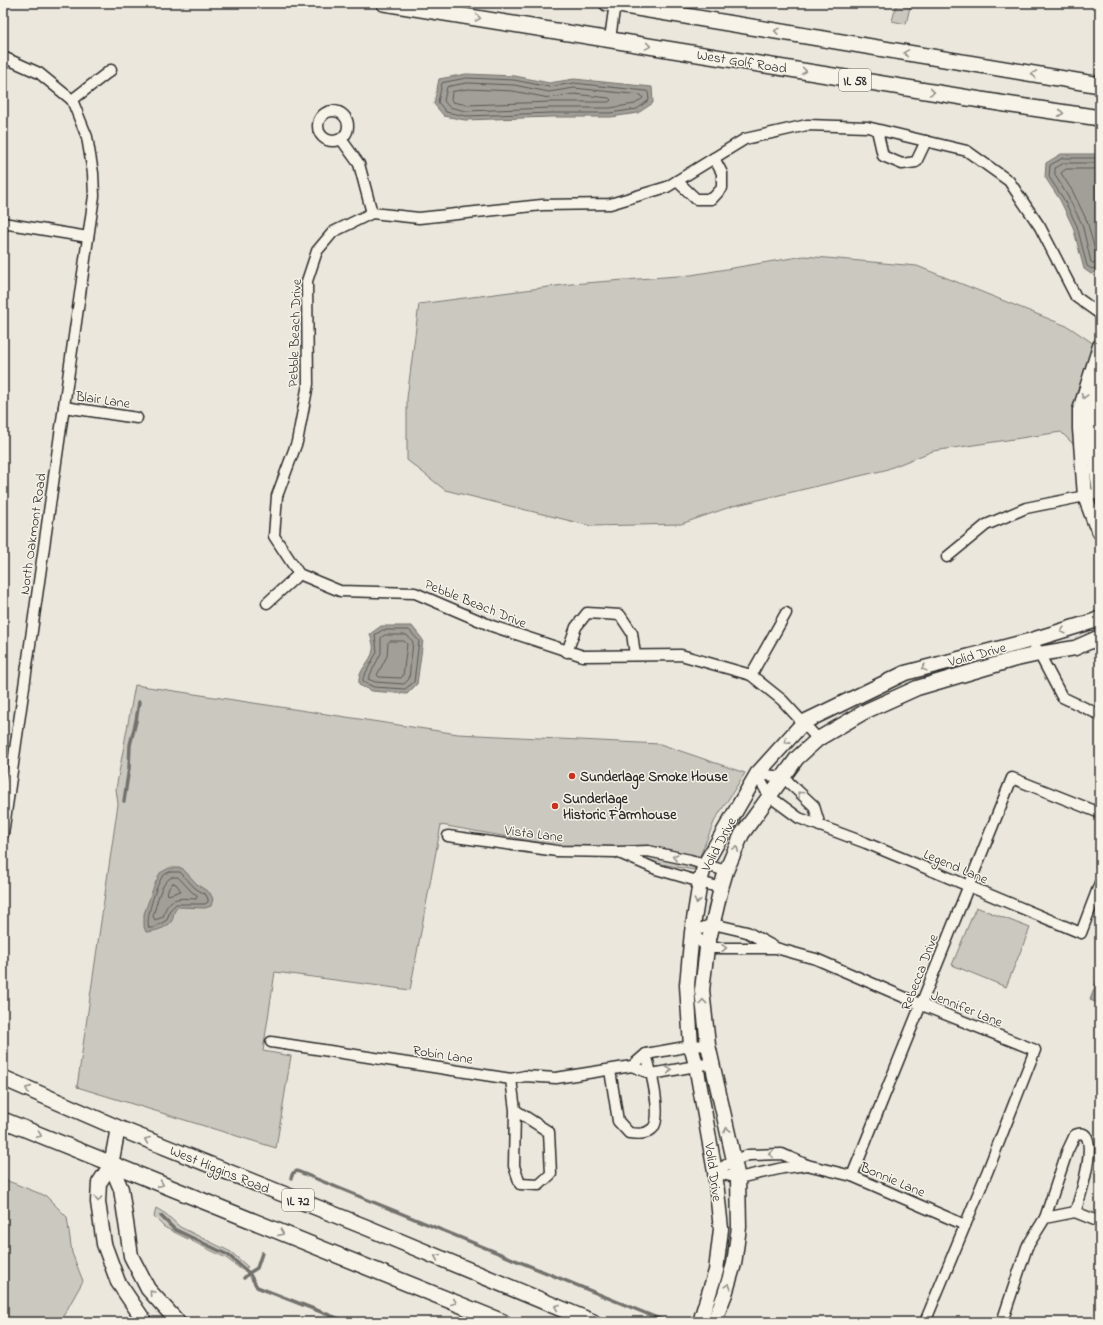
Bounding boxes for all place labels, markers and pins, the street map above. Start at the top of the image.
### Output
place label: Sunderlage Smoke House [580,767,728,790]
marker: Sunderlage Smoke House [567,771,577,781]
place label: Sunderlage Historic Farmhouse [563,789,677,826]
marker: Sunderlage Historic Farmhouse [550,801,560,811]

